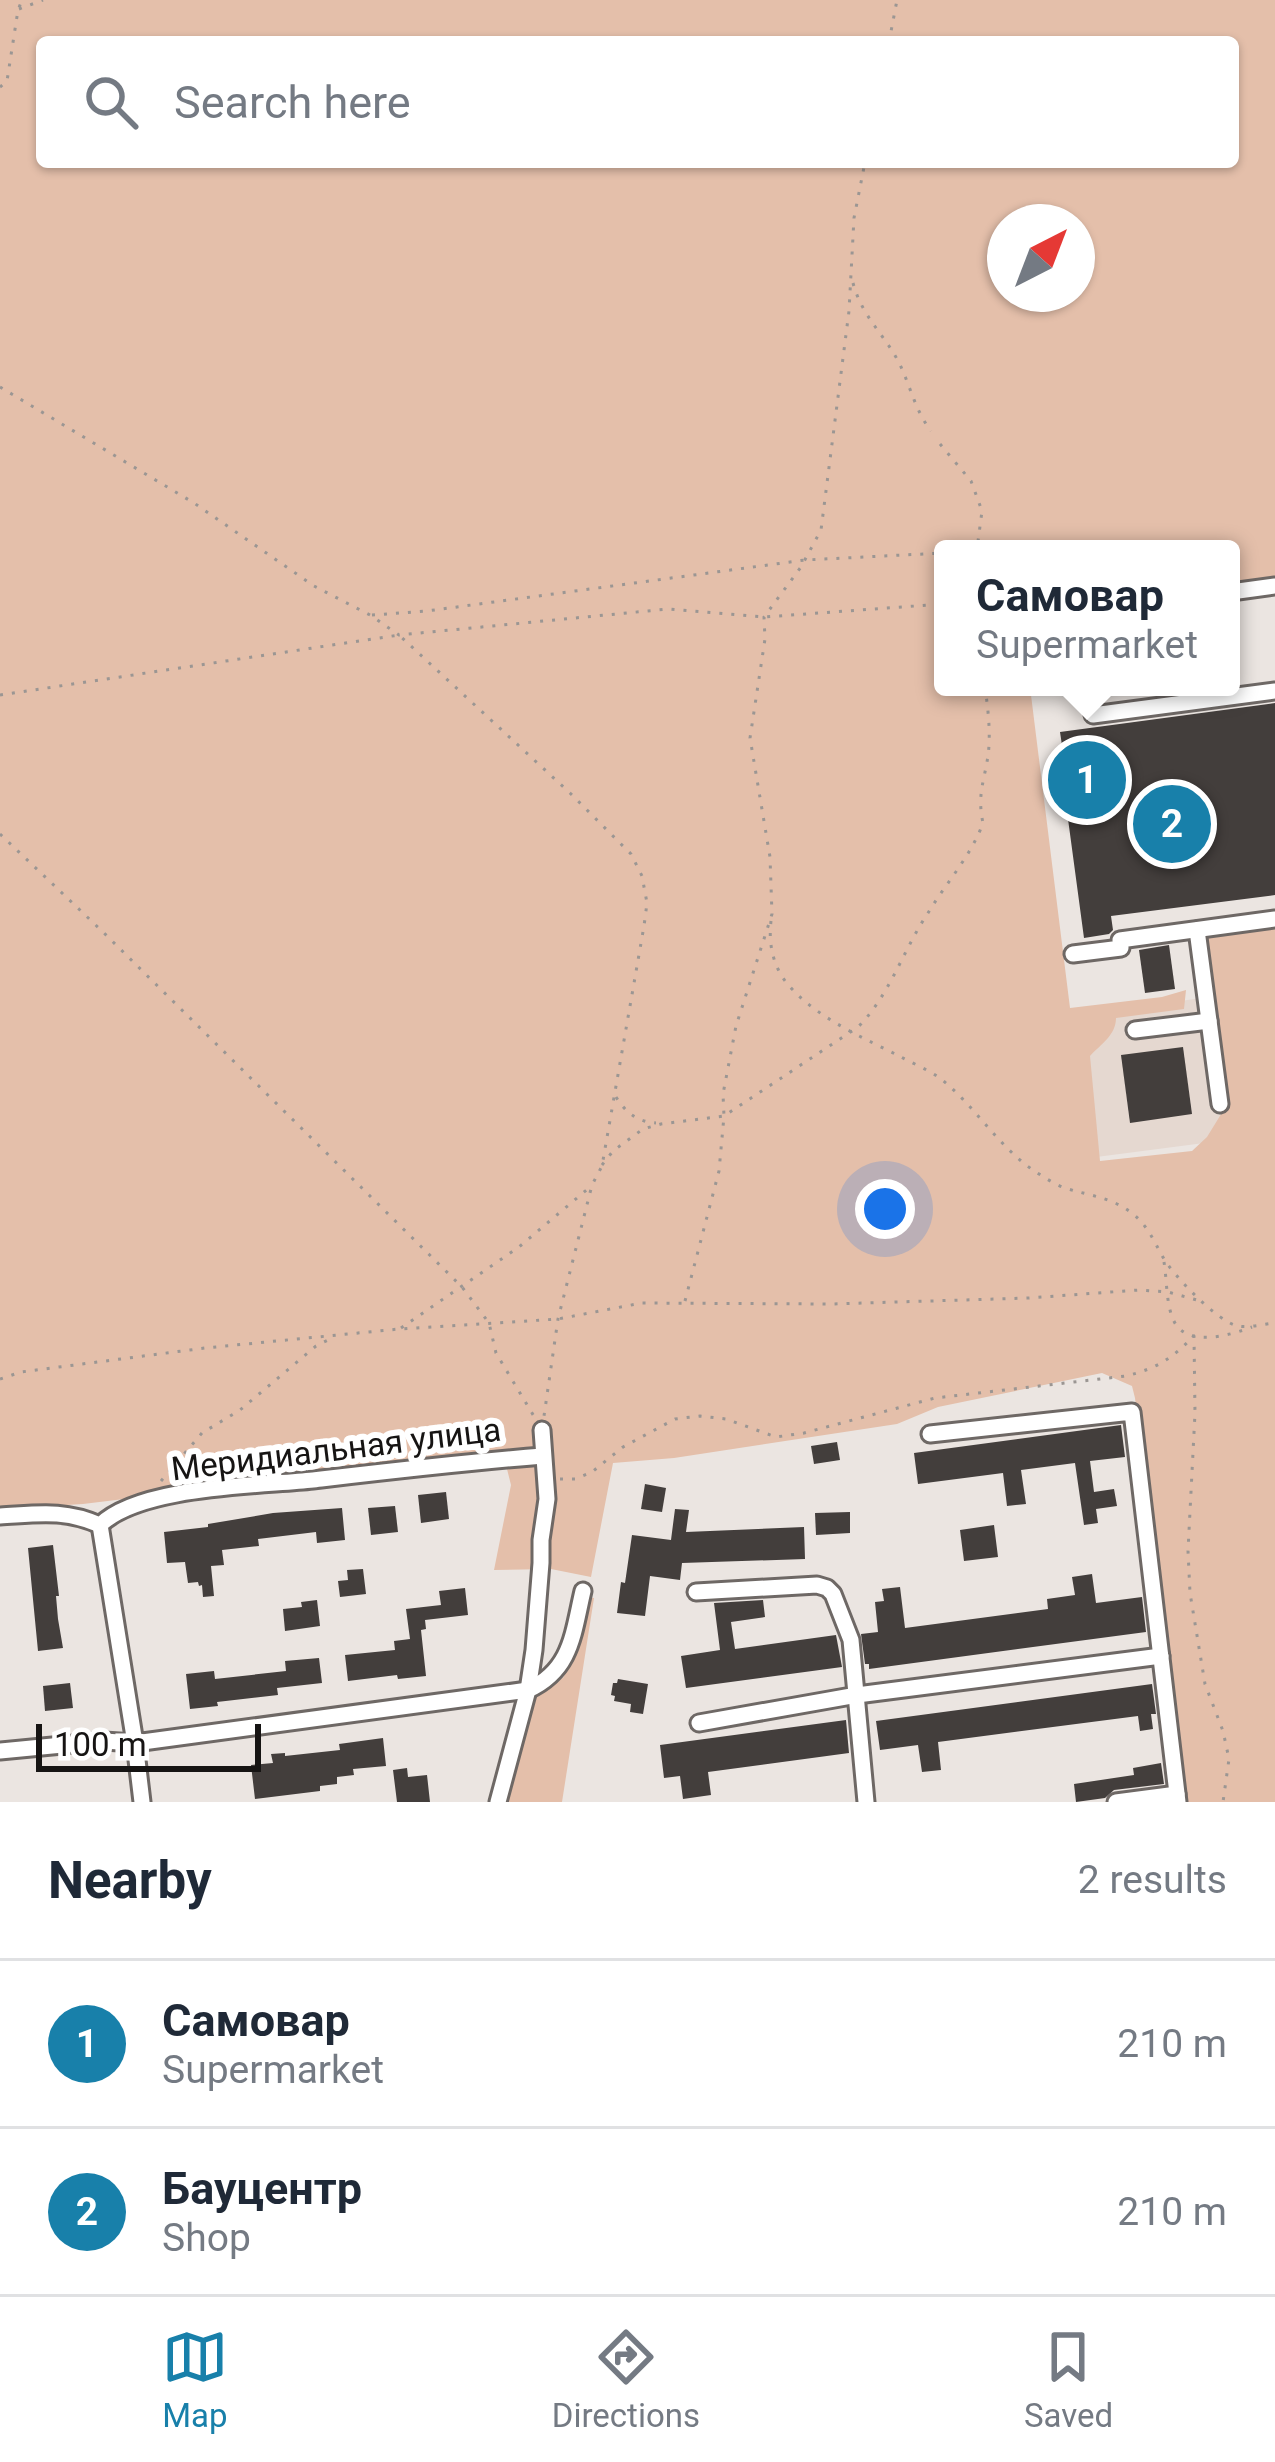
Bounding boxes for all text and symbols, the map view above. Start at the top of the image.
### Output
search box [36,36,1239,168]
icon: search [78,69,144,135]
text: Search here [174,76,411,129]
north arrow [987,204,1095,312]
popup [934,540,1240,696]
text: Самовар [976,569,1164,622]
text: Supermarket [976,622,1198,668]
pin: 1 [1048,735,1126,825]
pin: 2 [1133,779,1211,869]
your location [855,1179,915,1239]
street label: Меридиальная улица [169,1409,503,1489]
scale bar [36,1718,261,1771]
text: 100 m [54,1725,147,1764]
text: Nearby [48,1851,212,1910]
text: 2 results [1078,1857,1227,1903]
text: Самовар [162,1994,350,2047]
text: 1 [76,2021,98,2067]
text: 210 m [1117,2021,1227,2067]
text: Supermarket [162,2047,384,2093]
text: Бауцентр [162,2162,362,2215]
text: 2 [76,2189,98,2235]
text: 210 m [1117,2189,1227,2235]
text: Shop [162,2215,251,2261]
tab: Map [162,2324,228,2435]
tab: Directions [552,2324,700,2435]
tab: Saved [1024,2324,1113,2435]

